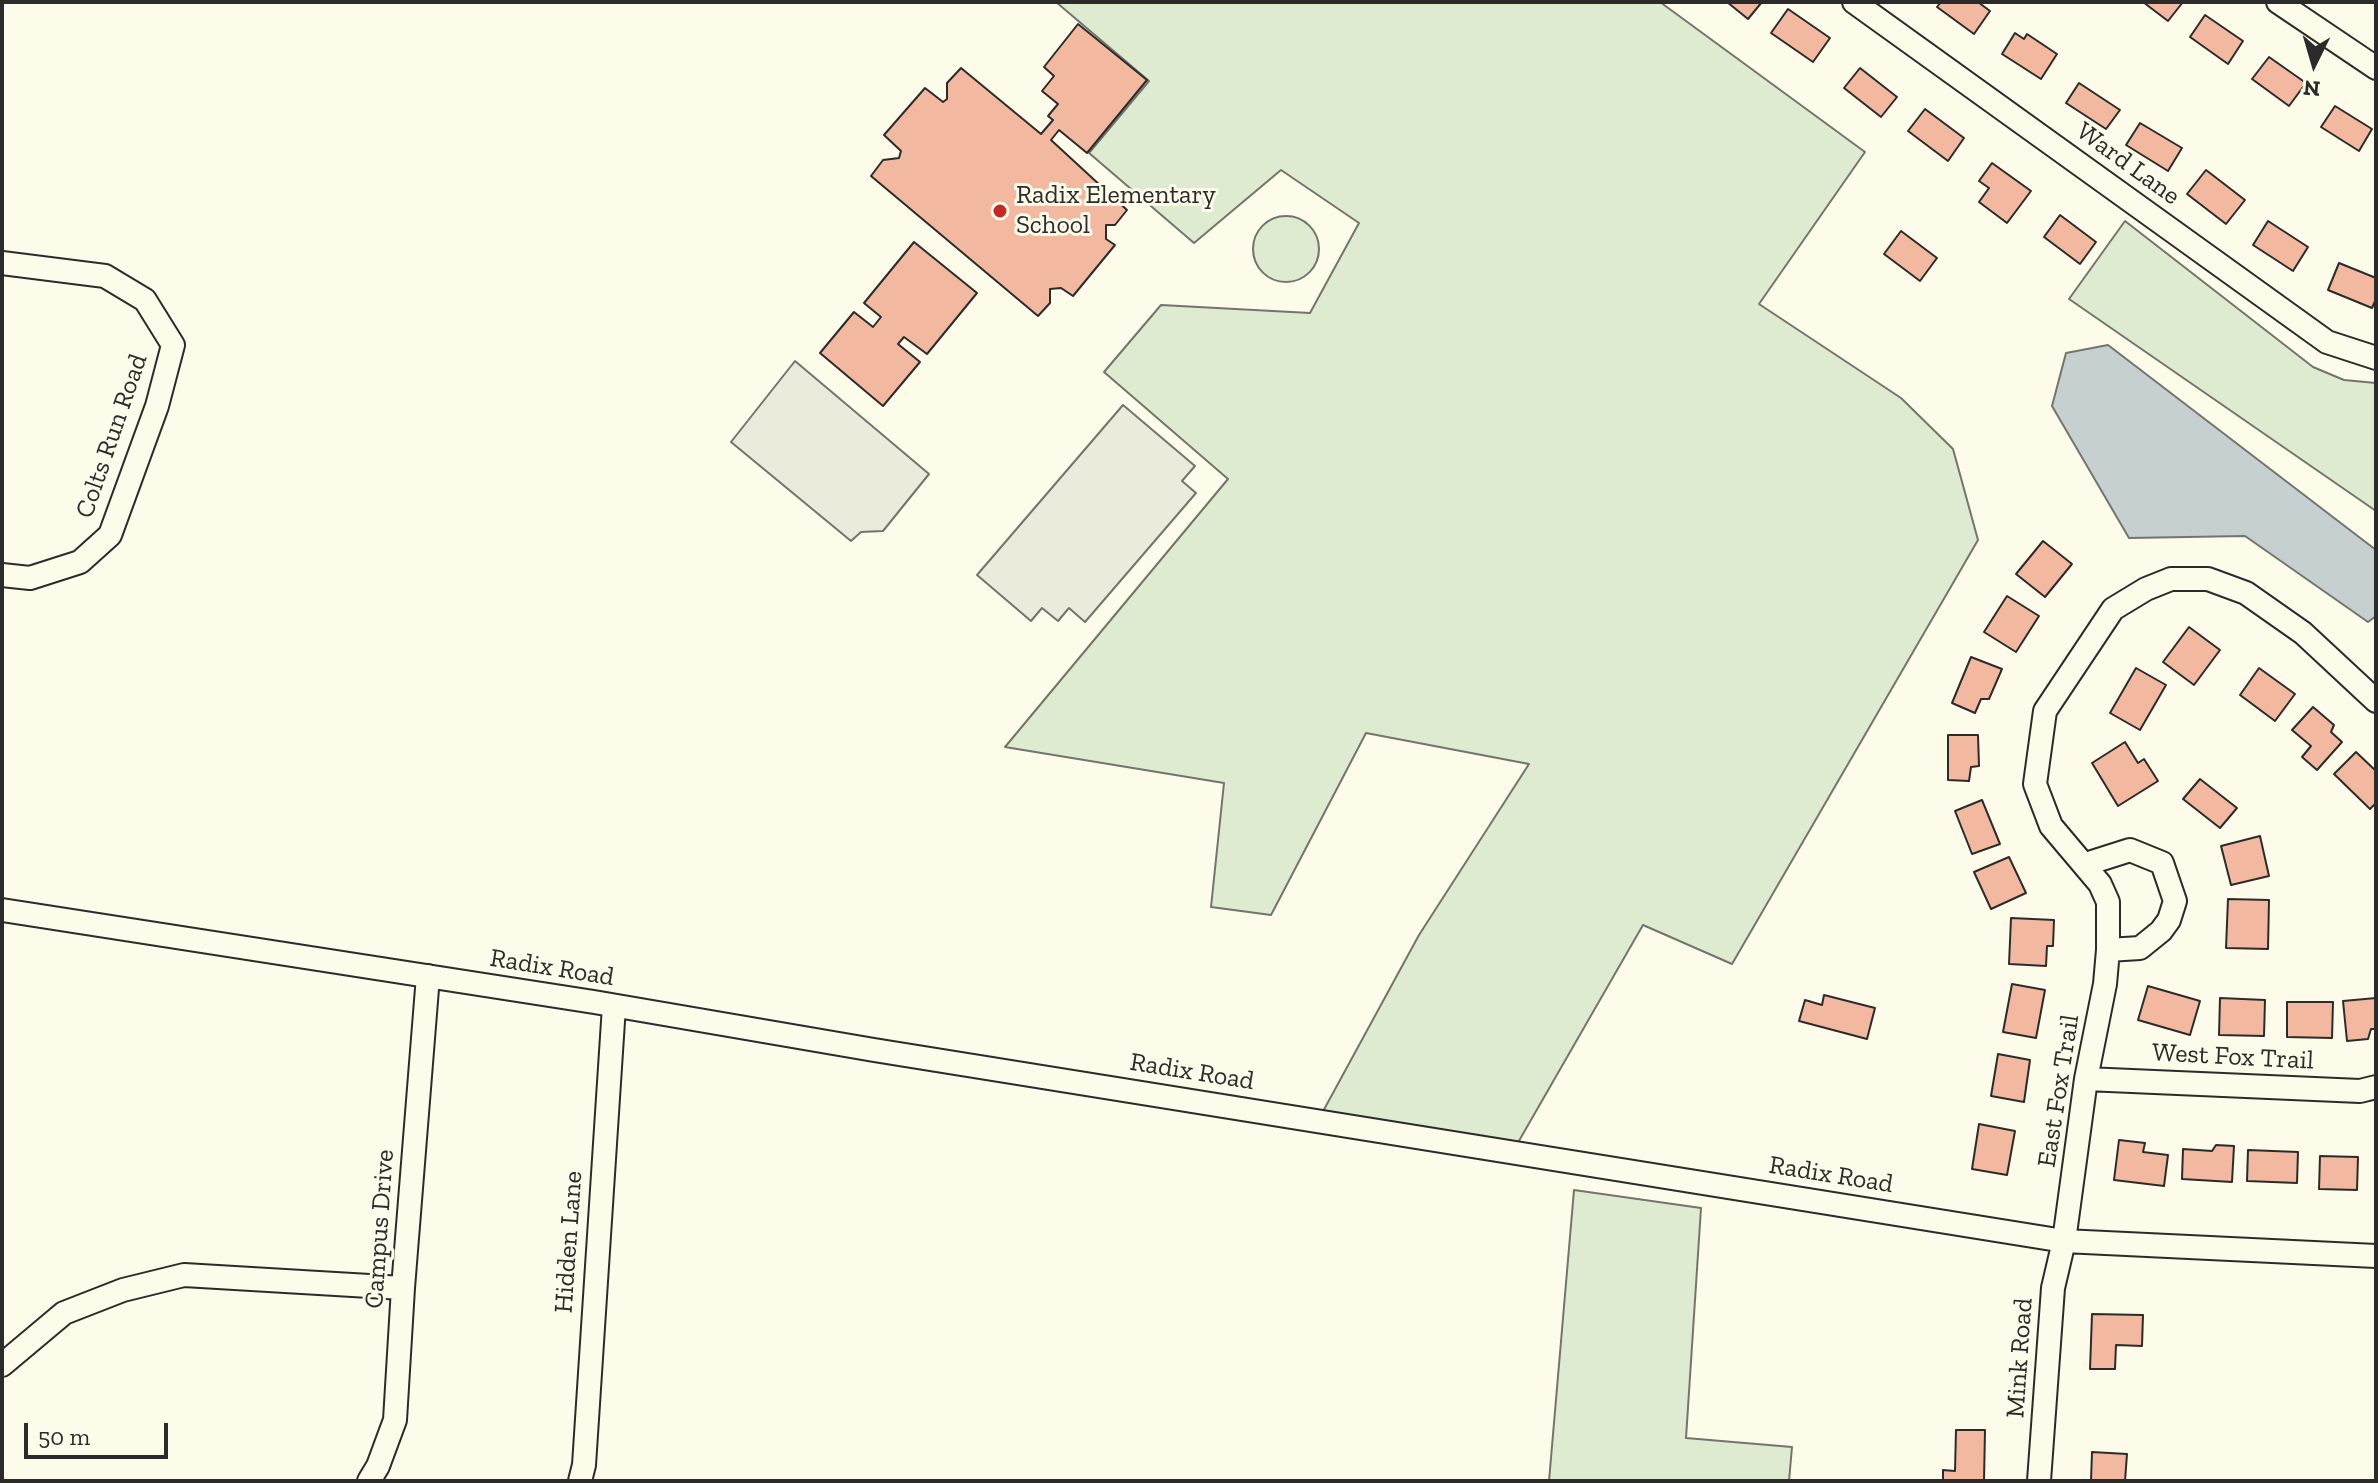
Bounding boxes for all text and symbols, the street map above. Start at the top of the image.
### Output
north arrow [2274,24,2354,104]
text: N [2302,74,2321,103]
street label: Ward Lane [2070,116,2186,212]
place label: Radix Elementary School [1016,180,1216,242]
marker: Radix Elementary School [991,202,1009,220]
street label: Colts Run Road [69,350,155,522]
street label: Radix Road [488,943,616,993]
street label: East Fox Trail [2032,1012,2086,1170]
street label: West Fox Trail [2151,1037,2315,1077]
street label: Radix Road [1128,1047,1256,1097]
street label: Campus Drive [359,1149,401,1309]
street label: Radix Road [1767,1150,1895,1200]
street label: Hidden Lane [548,1170,590,1314]
street label: Mink Road [2000,1297,2040,1419]
scale bar [28,1407,172,1457]
text: 50 m [38,1422,90,1451]

